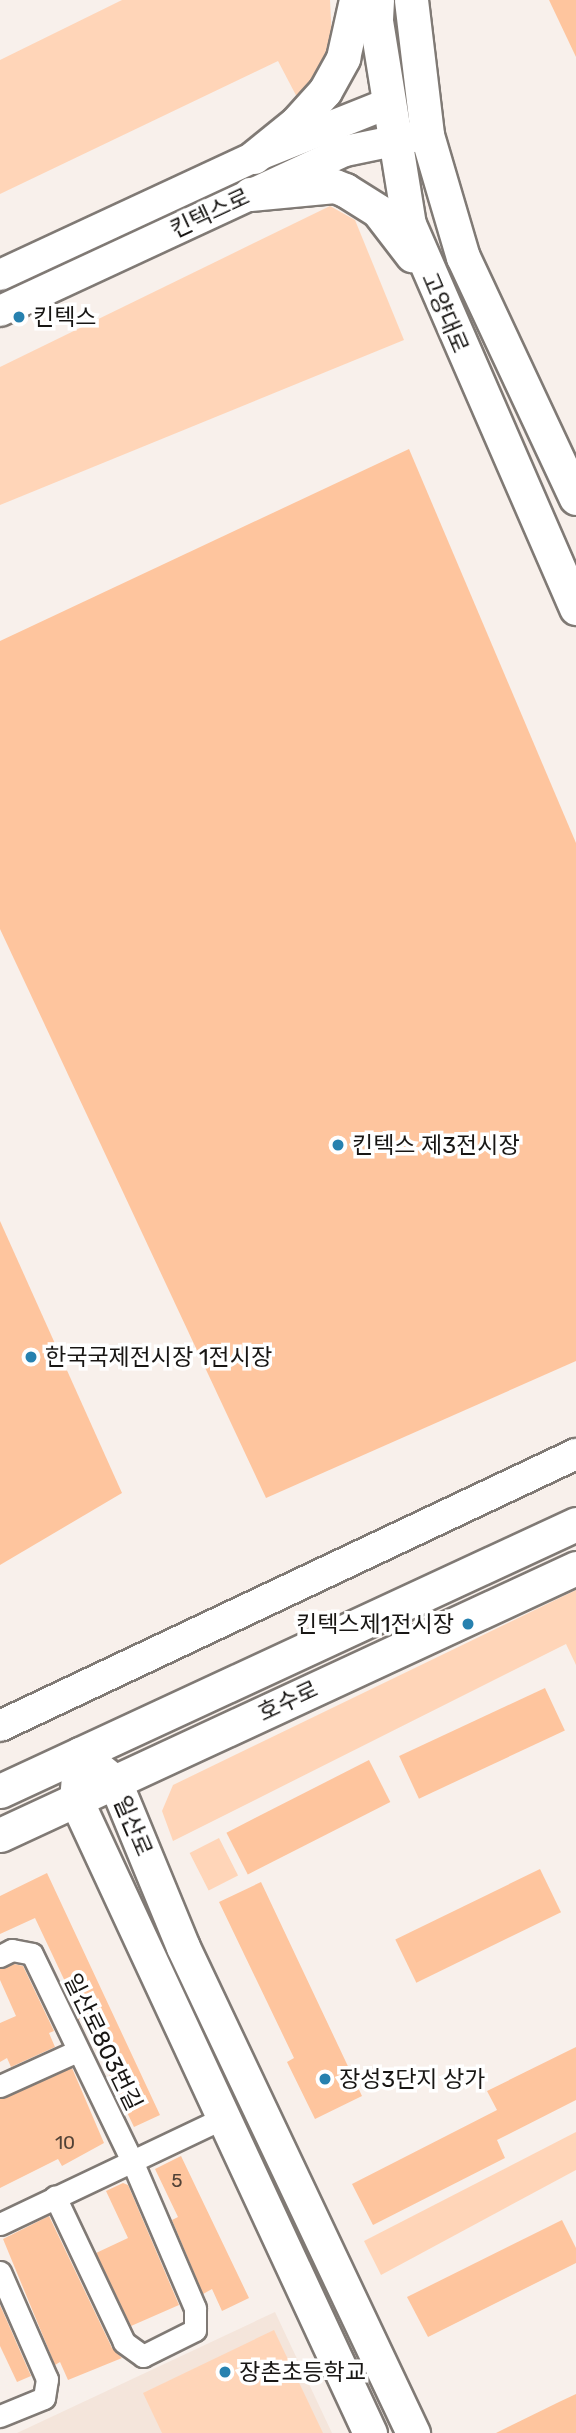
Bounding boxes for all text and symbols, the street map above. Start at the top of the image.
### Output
street label: 킨텍스로 [166,183,254,243]
street label: 고양대로 [416,269,474,357]
place label: 킨텍스 [33,303,96,331]
marker: 킨텍스 [11,309,27,325]
place label: 킨텍스 제3전시장 [352,1131,520,1159]
marker: 킨텍스 제3전시장 [330,1137,346,1153]
place label: 한국국제전시장 1전시장 [45,1343,272,1371]
marker: 한국국제전시장 1전시장 [23,1349,39,1365]
place label: 킨텍스제1전시장 [296,1610,454,1638]
marker: 킨텍스제1전시장 [460,1616,476,1632]
street label: 호수로 [253,1675,323,1727]
street label: 일산로 [108,1791,158,1861]
street label: 일산로803번길 [58,1969,148,2115]
place label: 장성3단지 상가 [339,2065,485,2093]
marker: 장성3단지 상가 [317,2071,333,2087]
house number: 10 [55,2132,75,2154]
house number: 5 [171,2170,183,2192]
place label: 장촌초등학교 [239,2358,366,2386]
marker: 장촌초등학교 [217,2364,233,2380]

